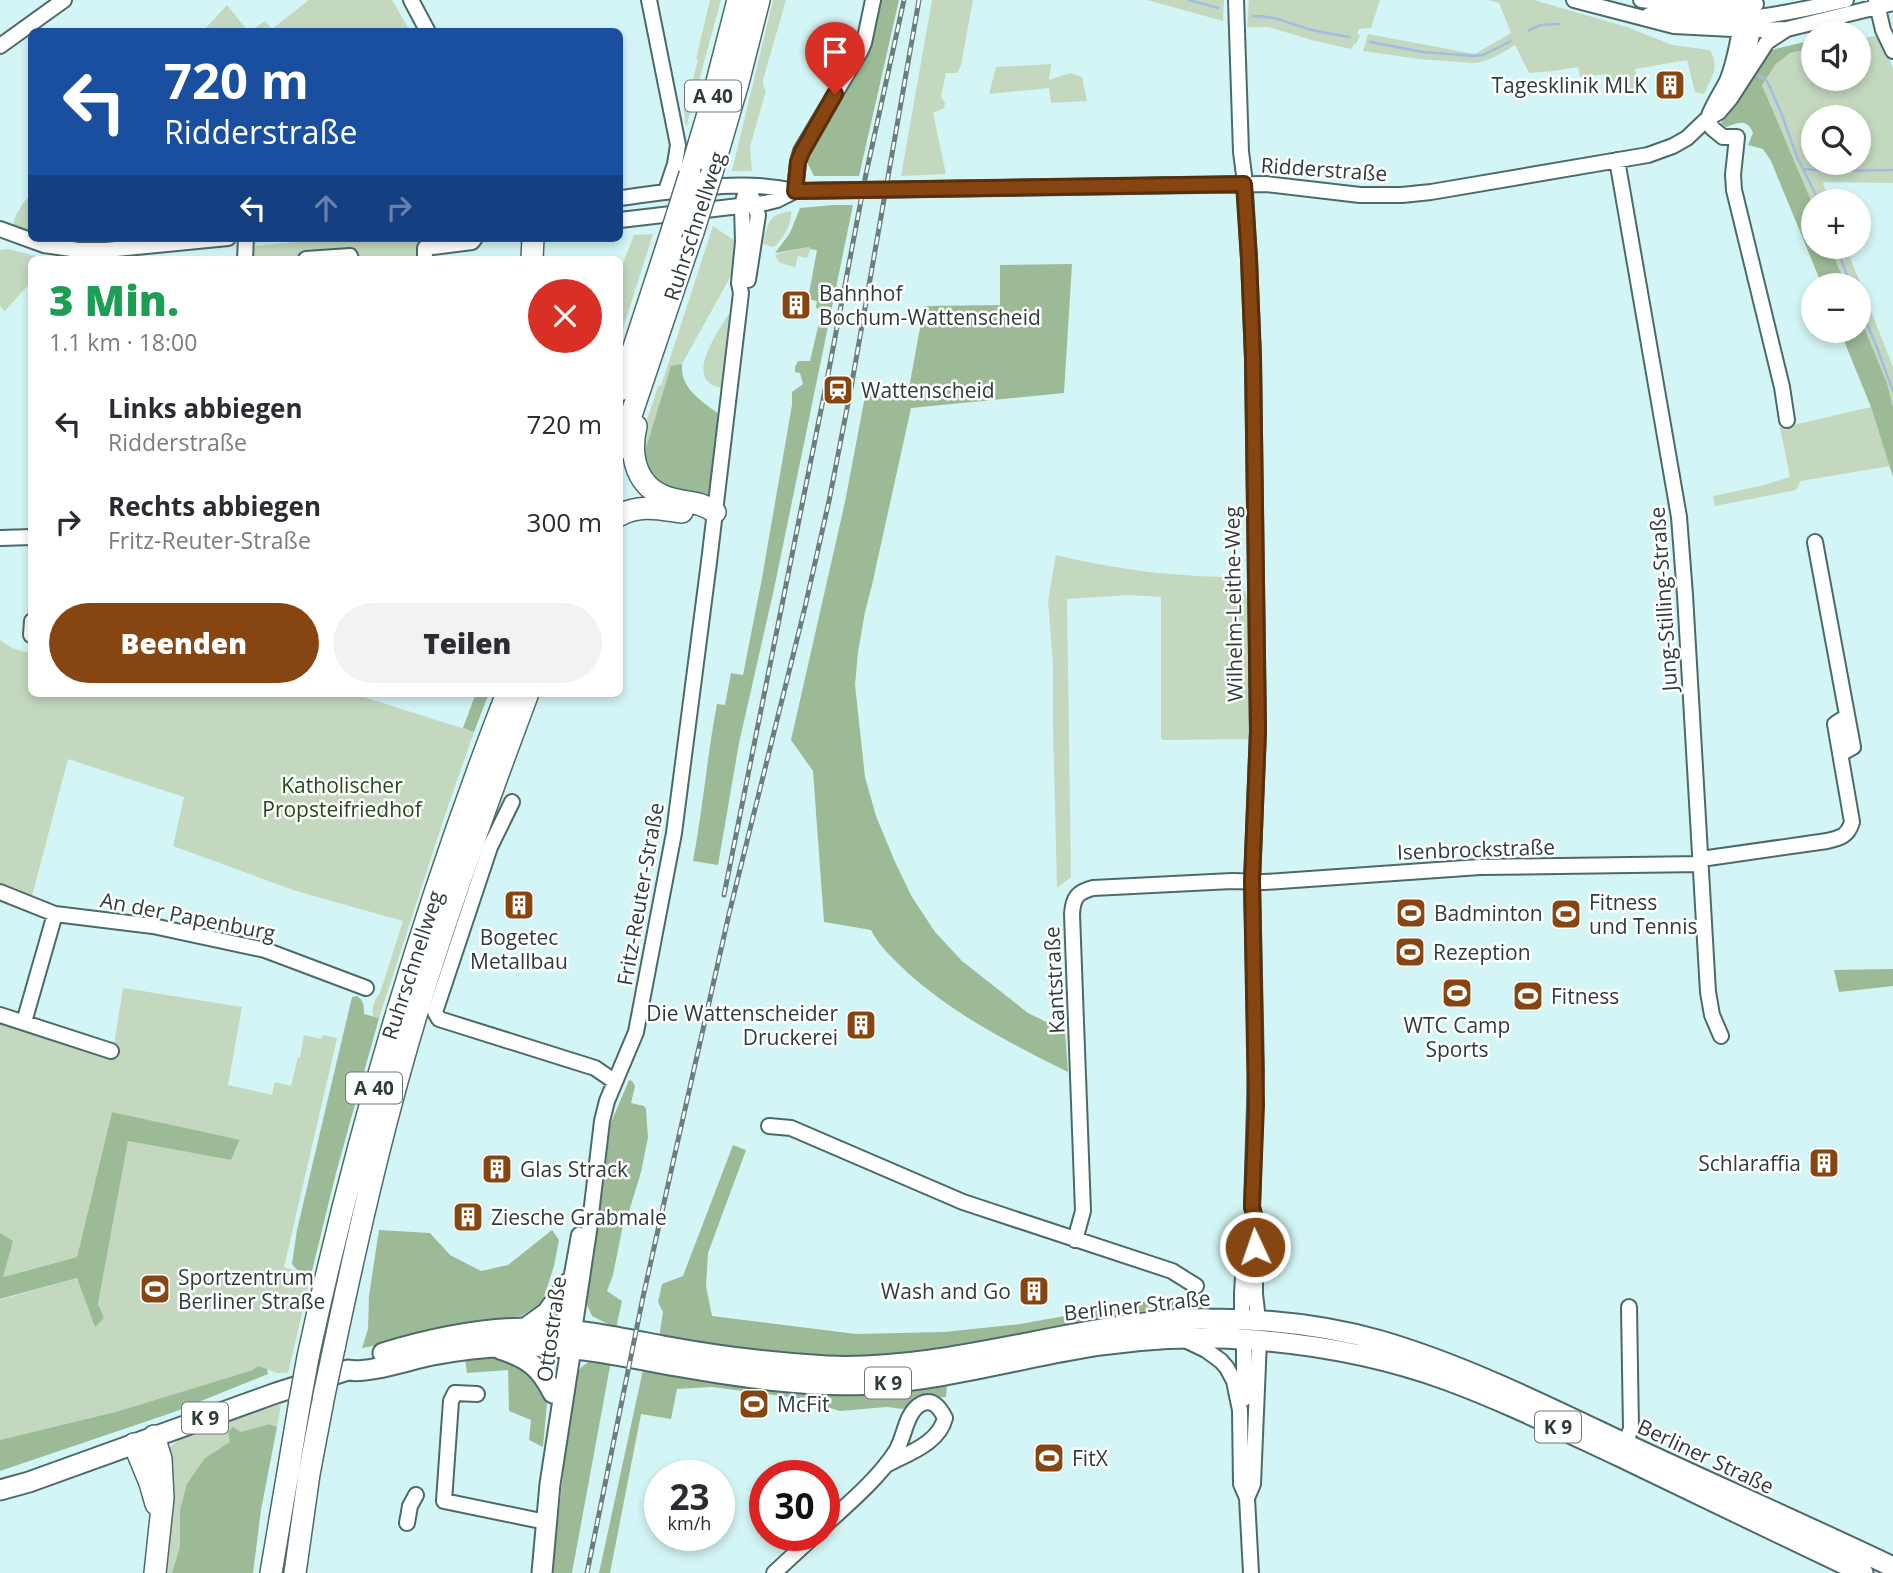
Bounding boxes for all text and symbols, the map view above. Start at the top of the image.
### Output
map controls [1801,21,1871,343]
button: sound [1801,21,1871,91]
pin [805,22,865,94]
icon: arrive [816,33,854,71]
text: 720 m [164,47,309,113]
icon: left [49,56,140,147]
building icon: Tagesklinik MLK [1653,68,1687,102]
place label: Tagesklinik MLK [1492,71,1647,99]
road number: A 40 [685,80,741,111]
button: search [1801,105,1871,175]
text: Ridderstraße [164,110,357,153]
street label: Ruhrschnellweg [657,148,731,304]
street label: Ridderstraße [1260,151,1388,187]
icon: left [234,189,272,227]
icon: ahead [307,189,345,227]
icon: right [380,189,418,227]
button: + [1801,189,1871,259]
text: 3 Min. [49,271,179,328]
button: − [1801,273,1871,343]
button: close [528,279,602,353]
place label: Bahnhof Bochum-Wattenscheid [819,279,1041,331]
building icon: Bahnhof Bochum-Wattenscheid [779,288,813,322]
text: 1.1 km · 18:00 [49,326,197,358]
station icon: Wattenscheid [821,373,855,407]
place label: Wattenscheid [861,376,995,404]
text: Links abbiegen [108,390,303,426]
icon: left [49,405,87,443]
text: 720 m [527,406,602,442]
text: Ridderstraße [108,426,247,458]
text: Rechts abbiegen [108,488,321,524]
icon: right [49,503,87,541]
text: 300 m [527,504,602,540]
street label: Wilhelm-Leithe-Weg [1217,506,1249,702]
street label: Jung-Stilling-Straße [1643,506,1684,694]
text: Fritz-Reuter-Straße [108,524,311,556]
button: Beenden [49,603,319,683]
button: Teilen [333,603,602,683]
park label: Katholischer Propsteifriedhof [262,771,424,823]
street label: Fritz-Reuter-Straße [610,800,670,988]
street label: Isenbrockstraße [1396,832,1556,866]
street label: An der Papenburg [98,885,278,947]
street label: Ruhrschnellweg [375,887,449,1043]
building icon: Bogetec Metallbau [502,888,536,922]
place label: Fitness und Tennis [1589,888,1698,940]
sports icon: Badminton [1394,896,1428,930]
sports icon: Fitness und Tennis [1549,897,1583,931]
place label: Badminton [1434,899,1543,927]
place label: Bogetec Metallbau [470,923,568,975]
street label: Kantstraße [1037,926,1071,1034]
sports icon: Rezeption [1393,935,1427,969]
place label: Rezeption [1433,938,1531,966]
sports icon: WTC Camp Sports [1440,976,1474,1010]
sports icon: Fitness [1511,979,1545,1013]
place label: Fitness [1551,982,1619,1010]
place label: Die Wattenscheider Druckerei [646,999,838,1051]
building icon: Die Wattenscheider Druckerei [844,1008,878,1042]
place label: WTC Camp Sports [1404,1011,1510,1063]
road number: A 40 [346,1072,402,1104]
building icon: Schlaraffia [1807,1146,1841,1180]
place label: Schlaraffia [1698,1149,1801,1177]
building icon: Glas Strack [480,1152,514,1186]
place label: Glas Strack [520,1155,628,1183]
building icon: Ziesche Grabmale [451,1200,485,1234]
place label: Ziesche Grabmale [491,1203,667,1231]
position arrow [1218,1210,1292,1284]
place label: Sportzentrum Berliner Straße [178,1263,325,1315]
sports icon: Sportzentrum Berliner Straße [138,1272,172,1306]
street label: Ottostraße [530,1274,572,1384]
building icon: Wash and Go [1017,1274,1051,1308]
place label: Wash and Go [881,1277,1011,1305]
street label: Berliner Straße [1062,1283,1212,1327]
road number: K 9 [865,1368,911,1399]
sports icon: McFit [737,1387,771,1421]
place label: McFit [777,1390,830,1418]
road number: K 9 [182,1402,228,1434]
road number: K 9 [1535,1412,1581,1442]
street label: Berliner Straße [1633,1412,1779,1500]
sports icon: FitX [1032,1441,1066,1475]
place label: FitX [1072,1444,1109,1472]
speed limit sign: 30 [749,1460,840,1551]
text: 23 [669,1473,710,1520]
text: km/h [668,1511,711,1535]

